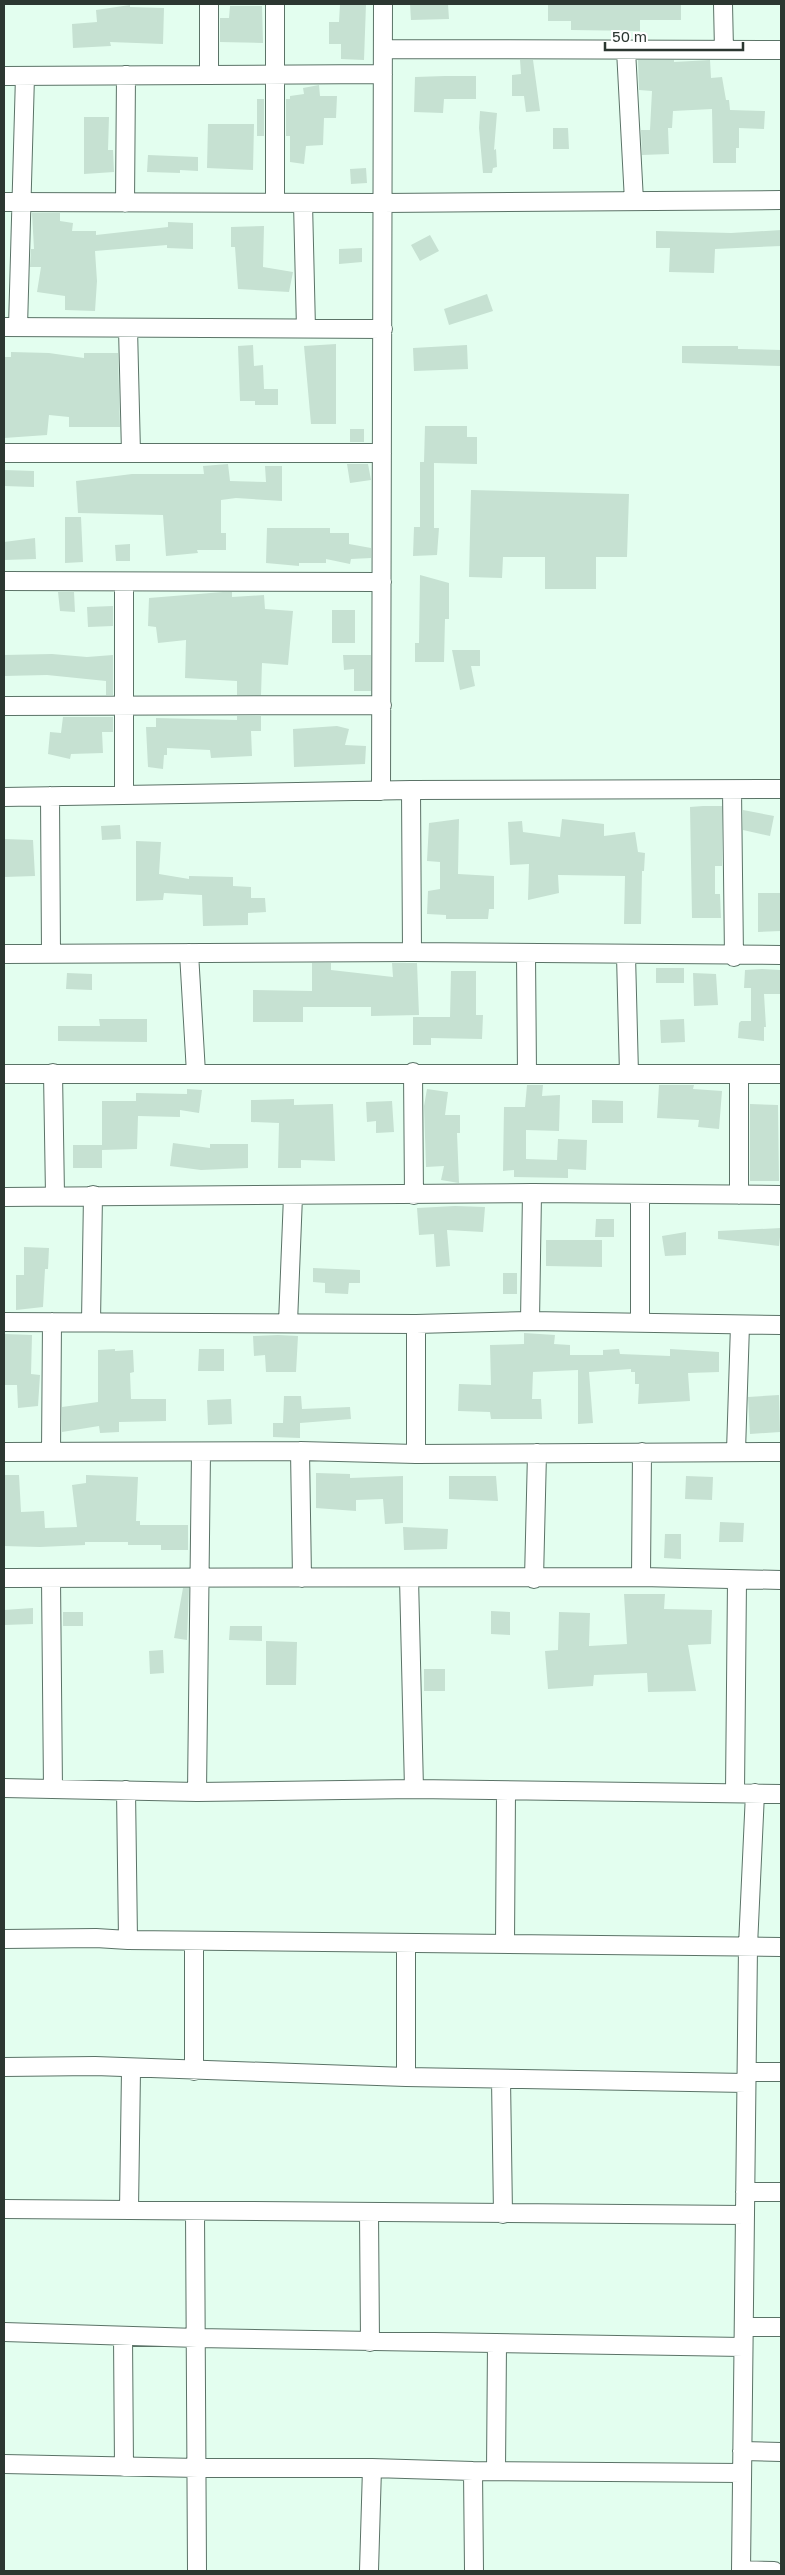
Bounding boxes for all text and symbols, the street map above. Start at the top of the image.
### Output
scale bar [605,20,742,52]
text: 50 m [612,27,647,45]

